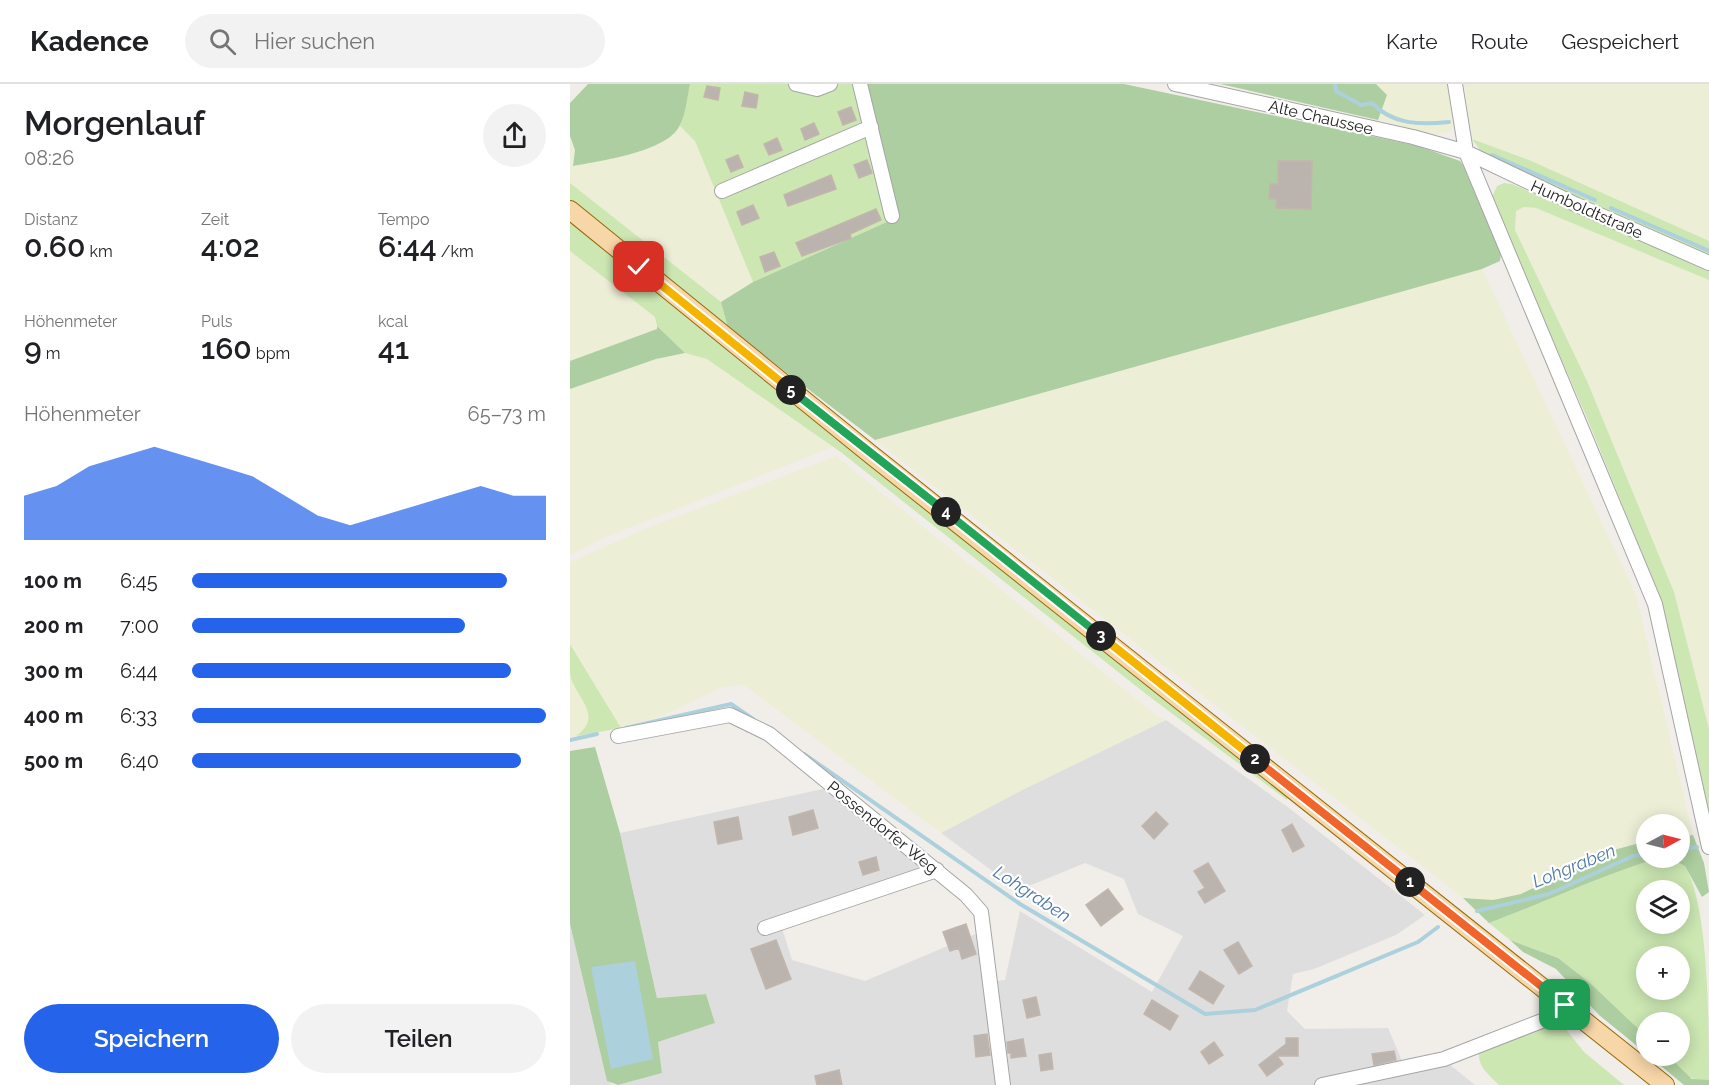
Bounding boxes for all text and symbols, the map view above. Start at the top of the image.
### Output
search box [185,14,605,68]
text: Kadence [30,25,149,58]
icon: search [206,25,239,58]
text: Hier suchen [254,28,375,54]
text: Karte [1386,29,1438,54]
text: Route [1471,29,1528,54]
text: Gespeichert [1561,29,1679,54]
street label: Alte Chaussee [1267,96,1375,139]
text: Morgenlauf [24,104,205,143]
button: share [483,104,546,167]
text: 08:26 [24,146,74,170]
street label: Humboldtstraße [1528,176,1646,243]
text: Distanz [24,210,78,229]
text: Zeit [201,210,229,229]
text: Tempo [378,210,429,229]
text: 0.60 [24,229,85,264]
text: 4:02 [201,229,260,264]
text: 6:44 [378,229,437,264]
pin [613,241,664,292]
text: km [85,242,113,261]
text: /km [437,242,474,261]
icon: check [622,250,655,283]
text: Höhenmeter [24,312,118,331]
text: Puls [201,312,233,331]
text: kcal [378,312,408,331]
text: 9 [24,331,42,366]
text: 160 [201,331,252,366]
text: 41 [378,331,409,366]
text: m [42,344,60,363]
text: bpm [252,344,290,363]
pin: 5 [776,375,806,405]
text: 5 [787,380,795,399]
text: Höhenmeter [24,402,141,426]
text: 65–73 m [468,402,546,426]
pin: 4 [931,497,961,527]
text: 4 [941,502,951,521]
text: 100 m [24,569,82,593]
text: 6:45 [120,569,158,593]
text: 200 m [24,614,83,638]
text: 7:00 [120,614,159,638]
pin: 3 [1086,621,1116,651]
text: 3 [1097,626,1105,645]
text: 300 m [24,659,83,683]
text: 6:44 [120,659,158,683]
text: 400 m [24,704,83,728]
text: 6:33 [120,704,157,728]
pin: 2 [1240,744,1270,774]
text: 500 m [24,749,83,773]
text: 6:40 [120,749,159,773]
text: 2 [1250,749,1260,768]
street label: Possendorfer Weg [824,777,942,878]
north arrow [1636,814,1690,868]
map controls [1636,814,1690,1066]
water label: Lohgraben [1529,839,1618,892]
water label: Lohgraben [990,861,1075,926]
pin: 1 [1395,867,1425,897]
text: 1 [1406,872,1414,891]
button: layers [1636,880,1690,934]
button: + [1636,946,1690,1000]
pin [1539,979,1590,1030]
icon: arrive [1548,988,1581,1021]
button: Speichern [24,1004,279,1073]
button: Teilen [291,1004,546,1073]
button: − [1636,1012,1690,1066]

